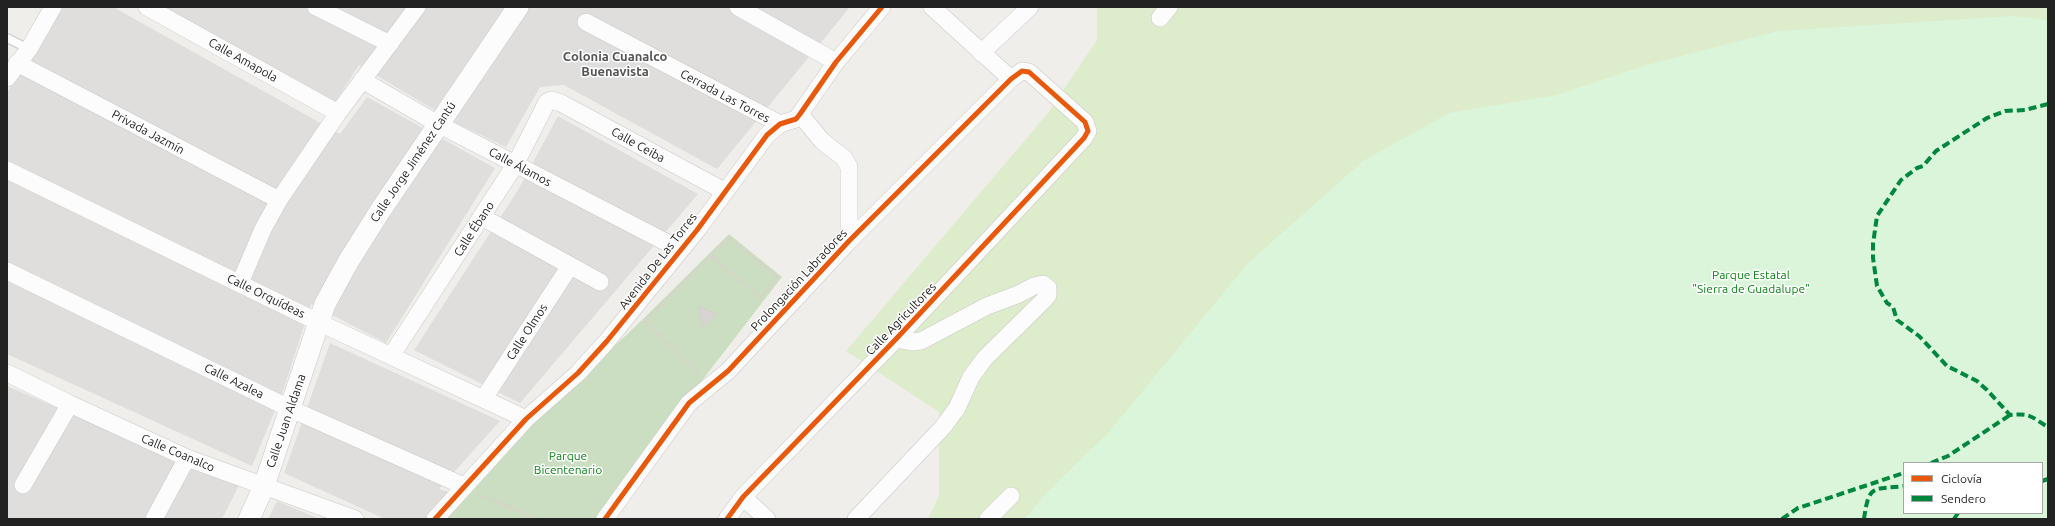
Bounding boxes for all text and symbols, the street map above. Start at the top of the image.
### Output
street label: Calle Amapola [206,35,280,85]
district label: Colonia Cuanalco Buenavista [563,49,667,80]
street label: Cerrada Las Torres [678,66,772,126]
street label: Calle Jorge Jiménez Cantú [367,99,459,225]
street label: Privada Jazmín [109,107,187,157]
street label: Calle Ceiba [609,124,667,166]
street label: Calle Álamos [486,144,554,190]
street label: Calle Ébano [451,199,497,259]
street label: Avenida De Las Torres [616,210,700,312]
street label: Prolongación Labradores [748,226,850,334]
park label: Parque Estatal "Sierra de Guadalupe" [1692,268,1810,296]
street label: Calle Orquídeas [225,271,307,321]
street label: Calle Agricultores [863,280,939,358]
street label: Calle Olmos [503,301,551,363]
street label: Calle Azalea [202,360,266,402]
street label: Calle Juan Aldama [263,372,309,470]
street label: Calle Coanalco [139,431,217,475]
park label: Parque Bicentenario [534,449,602,477]
legend [1903,462,2043,514]
text: Ciclovía [1941,472,1982,485]
text: Sendero [1941,492,1986,505]

